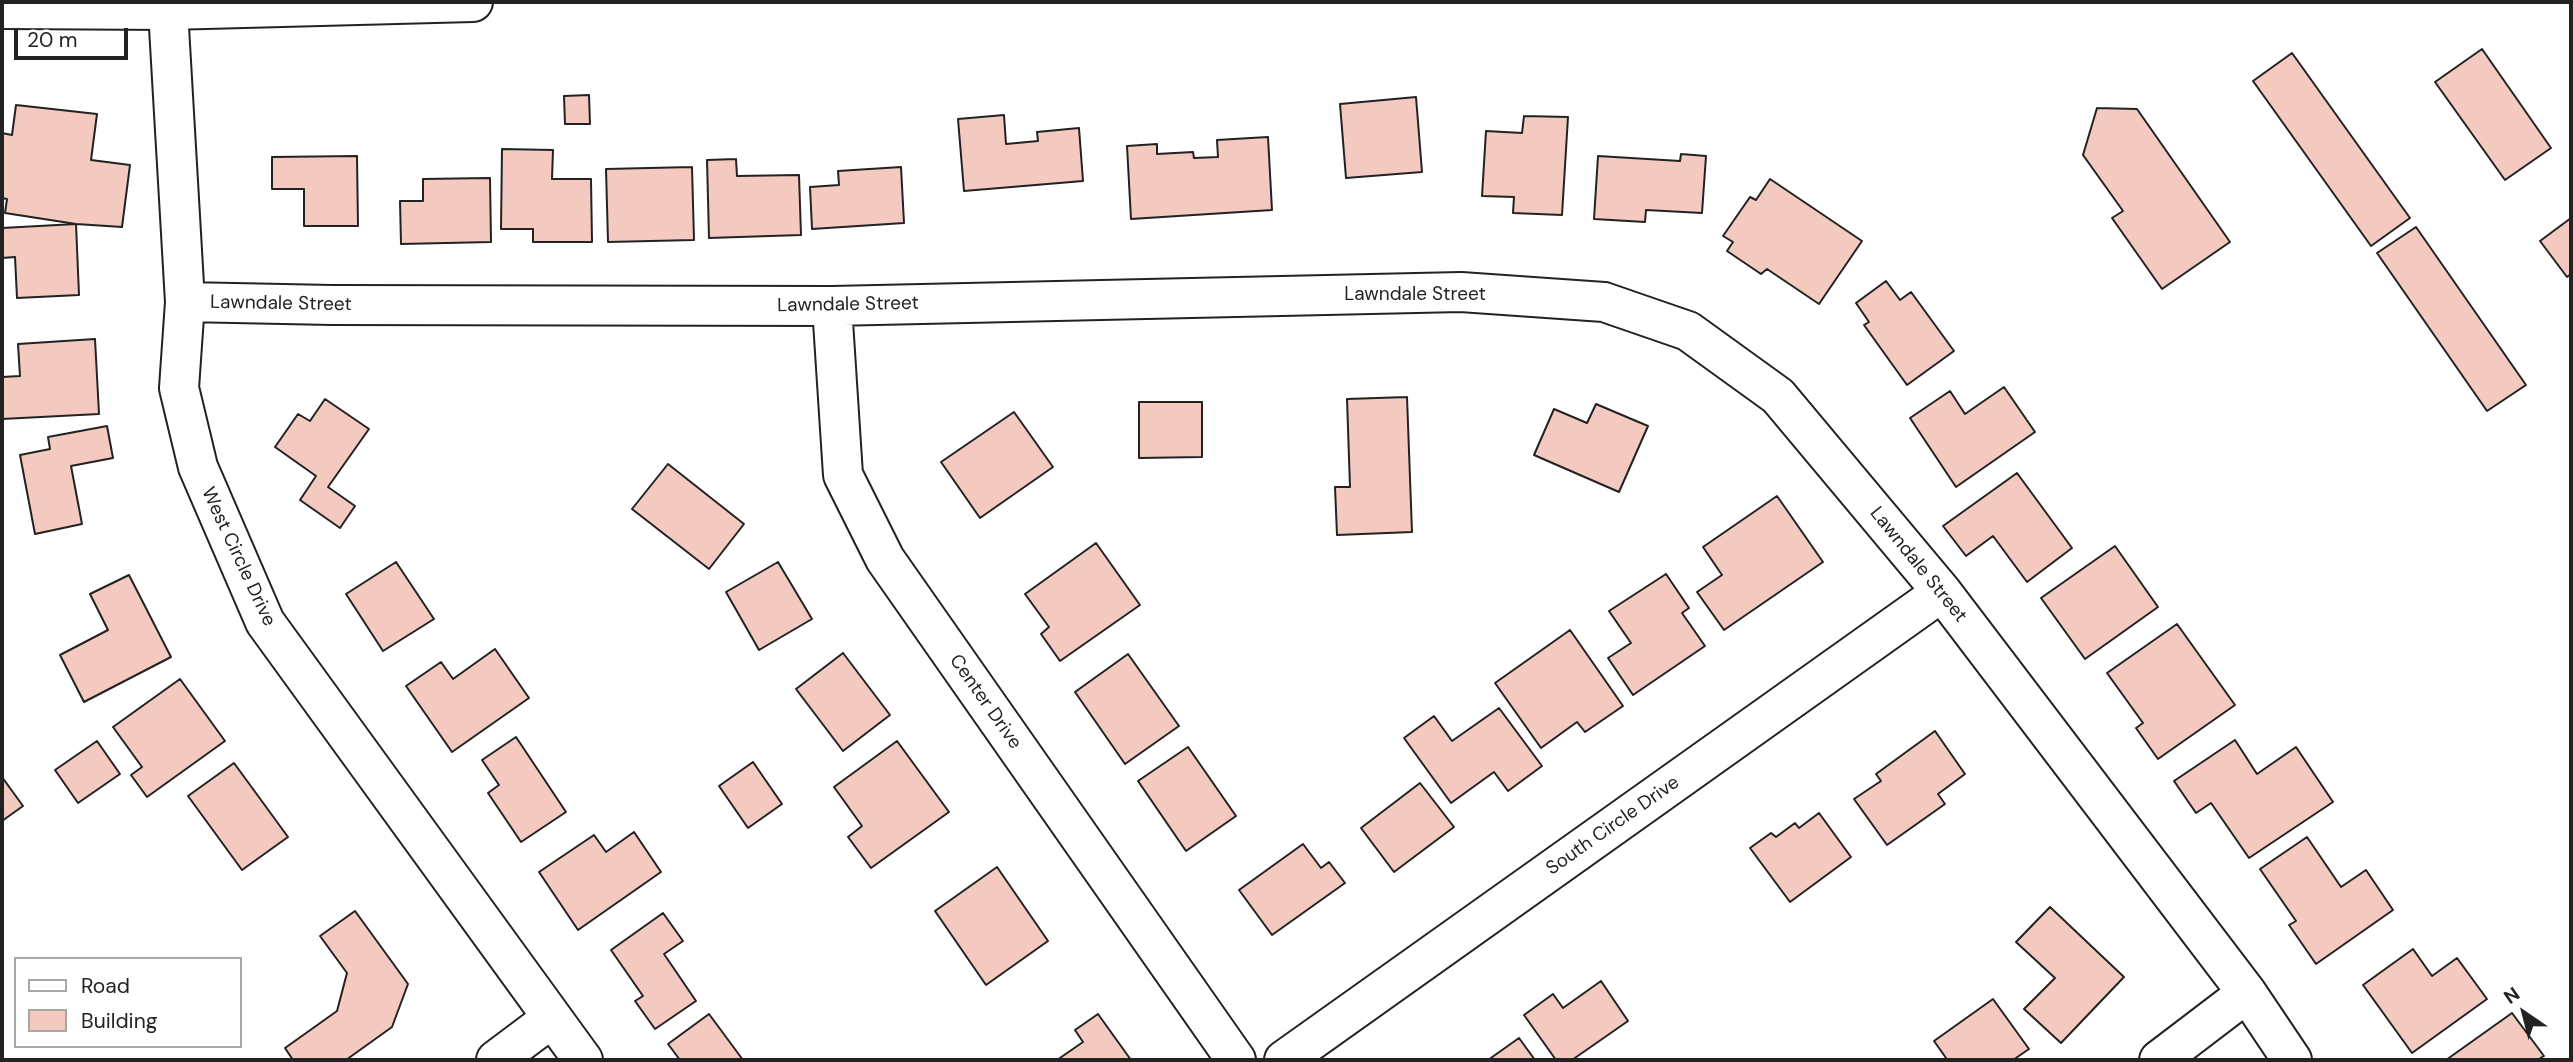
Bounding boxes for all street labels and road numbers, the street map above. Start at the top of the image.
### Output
street label: Lawndale Street [1344,284,1486,306]
street label: Lawndale Street [210,291,352,317]
street label: Lawndale Street [777,292,919,318]
street label: West Circle Drive [196,484,280,630]
street label: Lawndale Street [1865,503,1971,627]
street label: Center Drive [944,650,1026,754]
street label: South Circle Drive [1542,772,1684,880]

